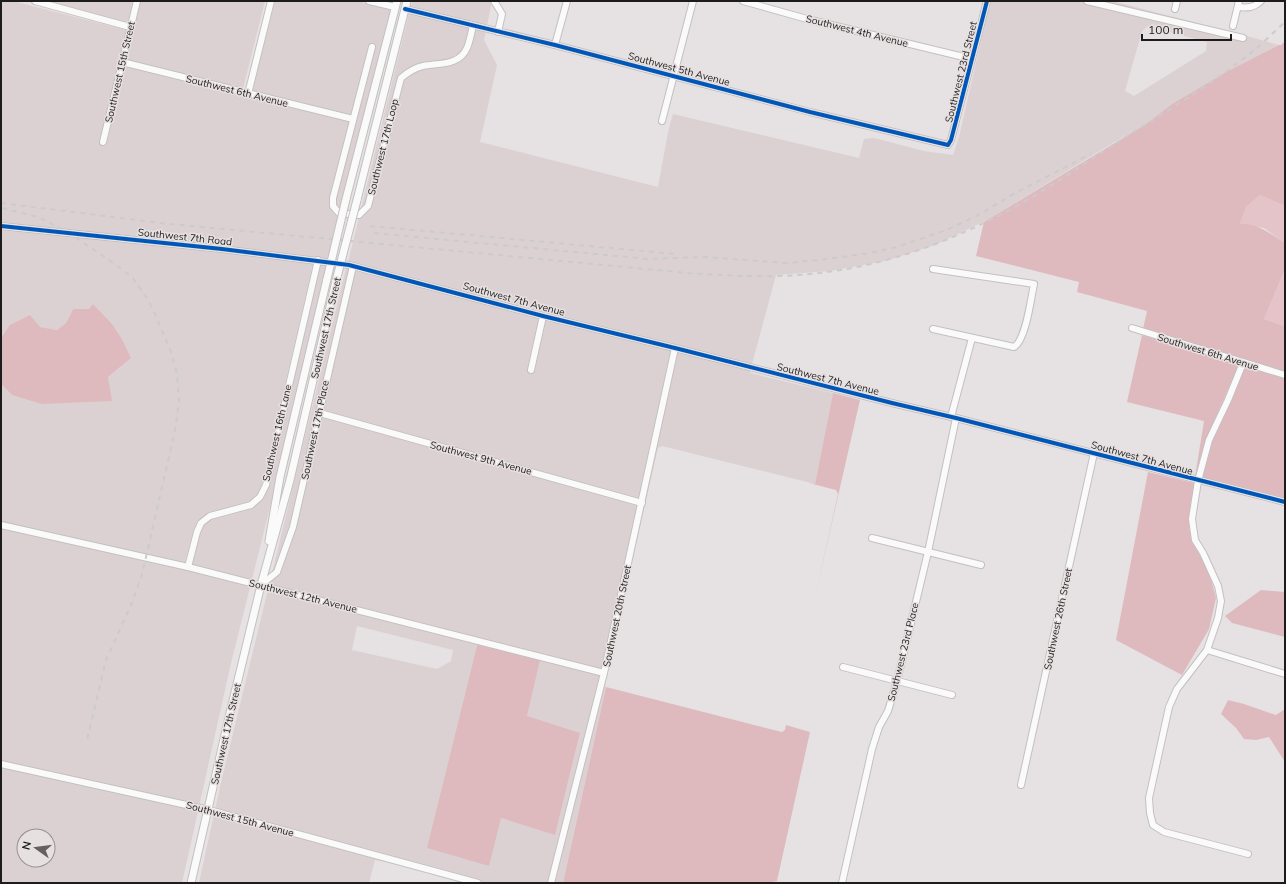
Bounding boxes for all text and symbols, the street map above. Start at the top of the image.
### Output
street label: Southwest 4th Avenue [805,12,909,50]
scale bar [1142,16,1231,42]
street label: Southwest 15th Street [102,20,138,124]
street label: Southwest 23rd Street [942,20,980,124]
text: 100 m [1148,22,1183,37]
street label: Southwest 5th Avenue [627,49,731,89]
street label: Southwest 6th Avenue [185,72,289,110]
street label: Southwest 17th Loop [365,97,401,197]
street label: Southwest 7th Road [137,226,233,248]
street label: Southwest 17th Street [308,276,344,380]
street label: Southwest 7th Avenue [462,279,566,319]
street label: Southwest 6th Avenue [1156,330,1260,374]
street label: Southwest 7th Avenue [776,360,880,398]
street label: Southwest 17th Place [298,379,332,481]
street label: Southwest 16th Lane [260,383,294,483]
street label: Southwest 9th Avenue [429,438,533,478]
street label: Southwest 7th Avenue [1090,438,1194,478]
street label: Southwest 20th Street [600,563,634,668]
street label: Southwest 26th Street [1041,566,1075,671]
street label: Southwest 12th Avenue [248,576,358,616]
street label: Southwest 23rd Place [884,601,922,703]
street label: Southwest 17th Street [208,682,244,786]
street label: Southwest 15th Avenue [185,798,295,840]
north arrow [16,828,56,868]
text: N [18,840,34,851]

